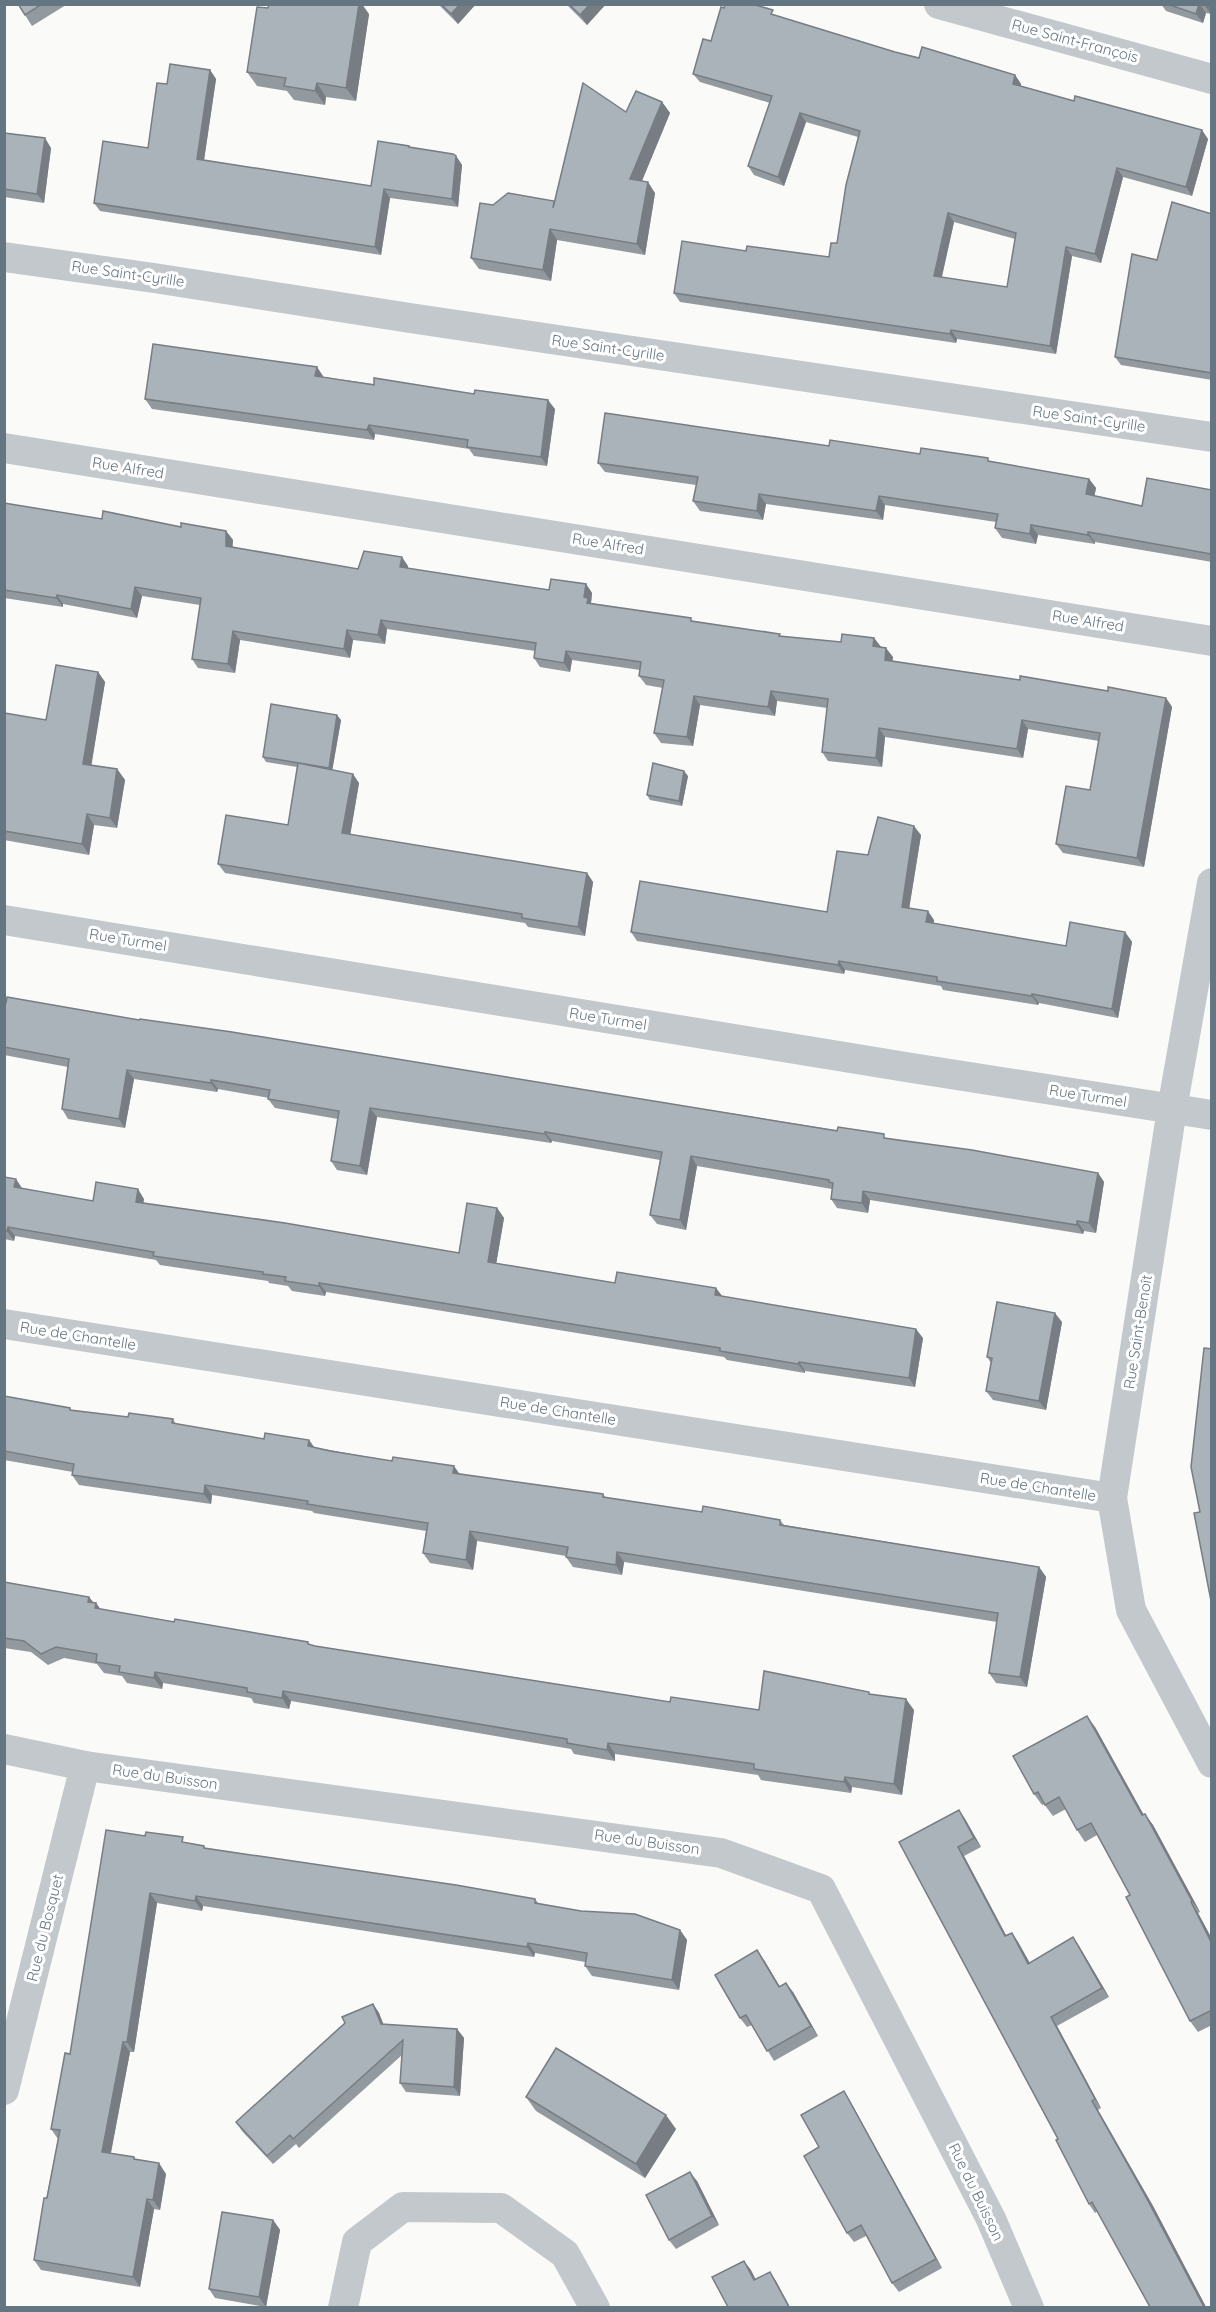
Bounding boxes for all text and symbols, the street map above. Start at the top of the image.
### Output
street label: Rue Saint-François [1010,14,1140,67]
street label: Rue Saint-Cyrille [70,256,186,291]
street label: Rue Saint-Cyrille [550,330,666,365]
street label: Rue Saint-Cyrille [1031,401,1147,436]
street label: Rue Alfred [91,452,165,483]
street label: Rue Alfred [571,528,645,559]
street label: Rue Alfred [1051,605,1125,636]
street label: Rue Turmel [88,924,168,955]
street label: Rue Turmel [568,1003,648,1034]
street label: Rue Turmel [1048,1080,1128,1111]
street label: Rue Saint-Benoît [1119,1273,1156,1390]
street label: Rue de Chantelle [19,1317,138,1354]
street label: Rue de Chantelle [499,1392,618,1429]
street label: Rue de Chantelle [979,1468,1098,1505]
street label: Rue du Buisson [111,1760,219,1793]
street label: Rue du Buisson [593,1825,701,1858]
street label: Rue du Bosquet [22,1872,67,1984]
street label: Rue du Buisson [945,2140,1008,2244]

